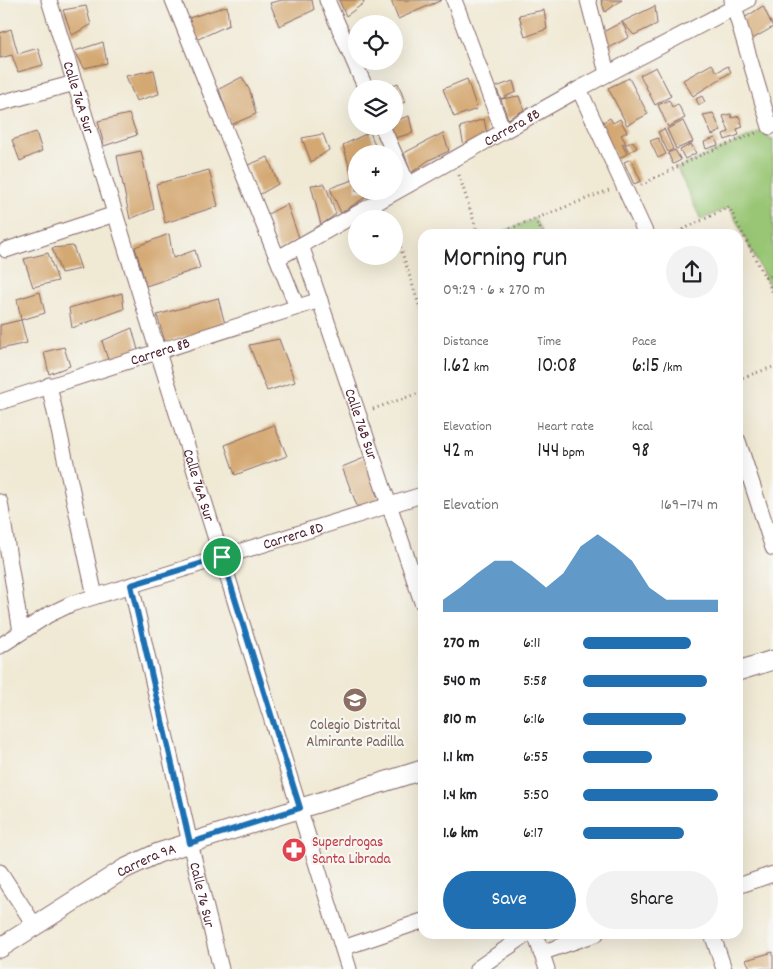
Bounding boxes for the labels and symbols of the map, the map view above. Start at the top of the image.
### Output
street label: Calle 76A Sur [56,59,99,138]
street label: Carrera 8B [480,104,545,153]
street label: Carrera 8B [128,333,193,373]
street label: Calle 76B Sur [337,386,382,464]
street label: Calle 76A Sur [176,447,219,525]
street label: Carrera 8D [261,517,327,557]
pin [201,536,243,578]
school or university icon: Colegio Distrital Almirante Padilla [342,687,368,713]
place label: Colegio Distrital Almirante Padilla [306,715,405,754]
place label: Superdrogas Santa Librada [312,832,392,871]
pharmacy icon: Superdrogas Santa Librada [281,837,307,863]
street label: Carrera 9A [113,839,179,884]
street label: Calle 76 Sur [182,860,220,931]

